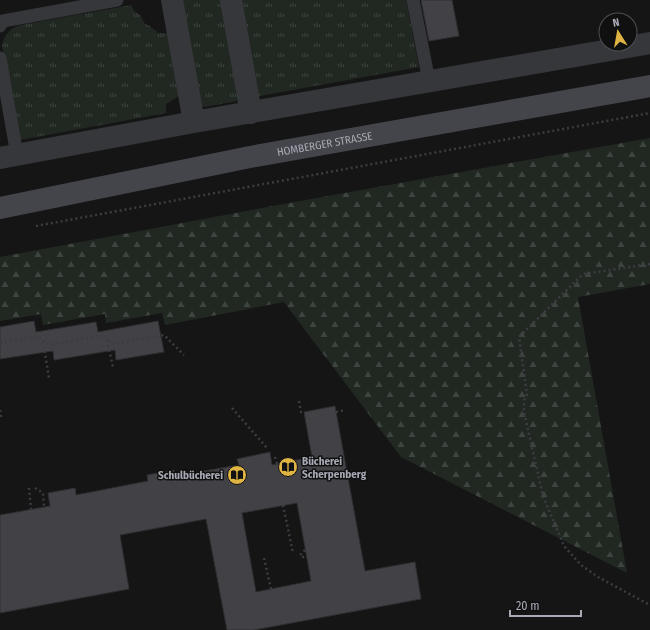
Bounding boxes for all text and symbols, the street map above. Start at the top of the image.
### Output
north arrow [598,12,638,52]
text: N [612,16,621,30]
street label: HOMBERGER STRASSE [276,129,373,159]
place label: Bücherei Scherpenberg [302,455,367,481]
library icon: Bücherei Scherpenberg [277,456,299,478]
library icon: Schulbücherei [226,464,248,486]
place label: Schulbücherei [158,469,223,482]
scale bar [510,592,581,618]
text: 20 m [516,599,540,613]

